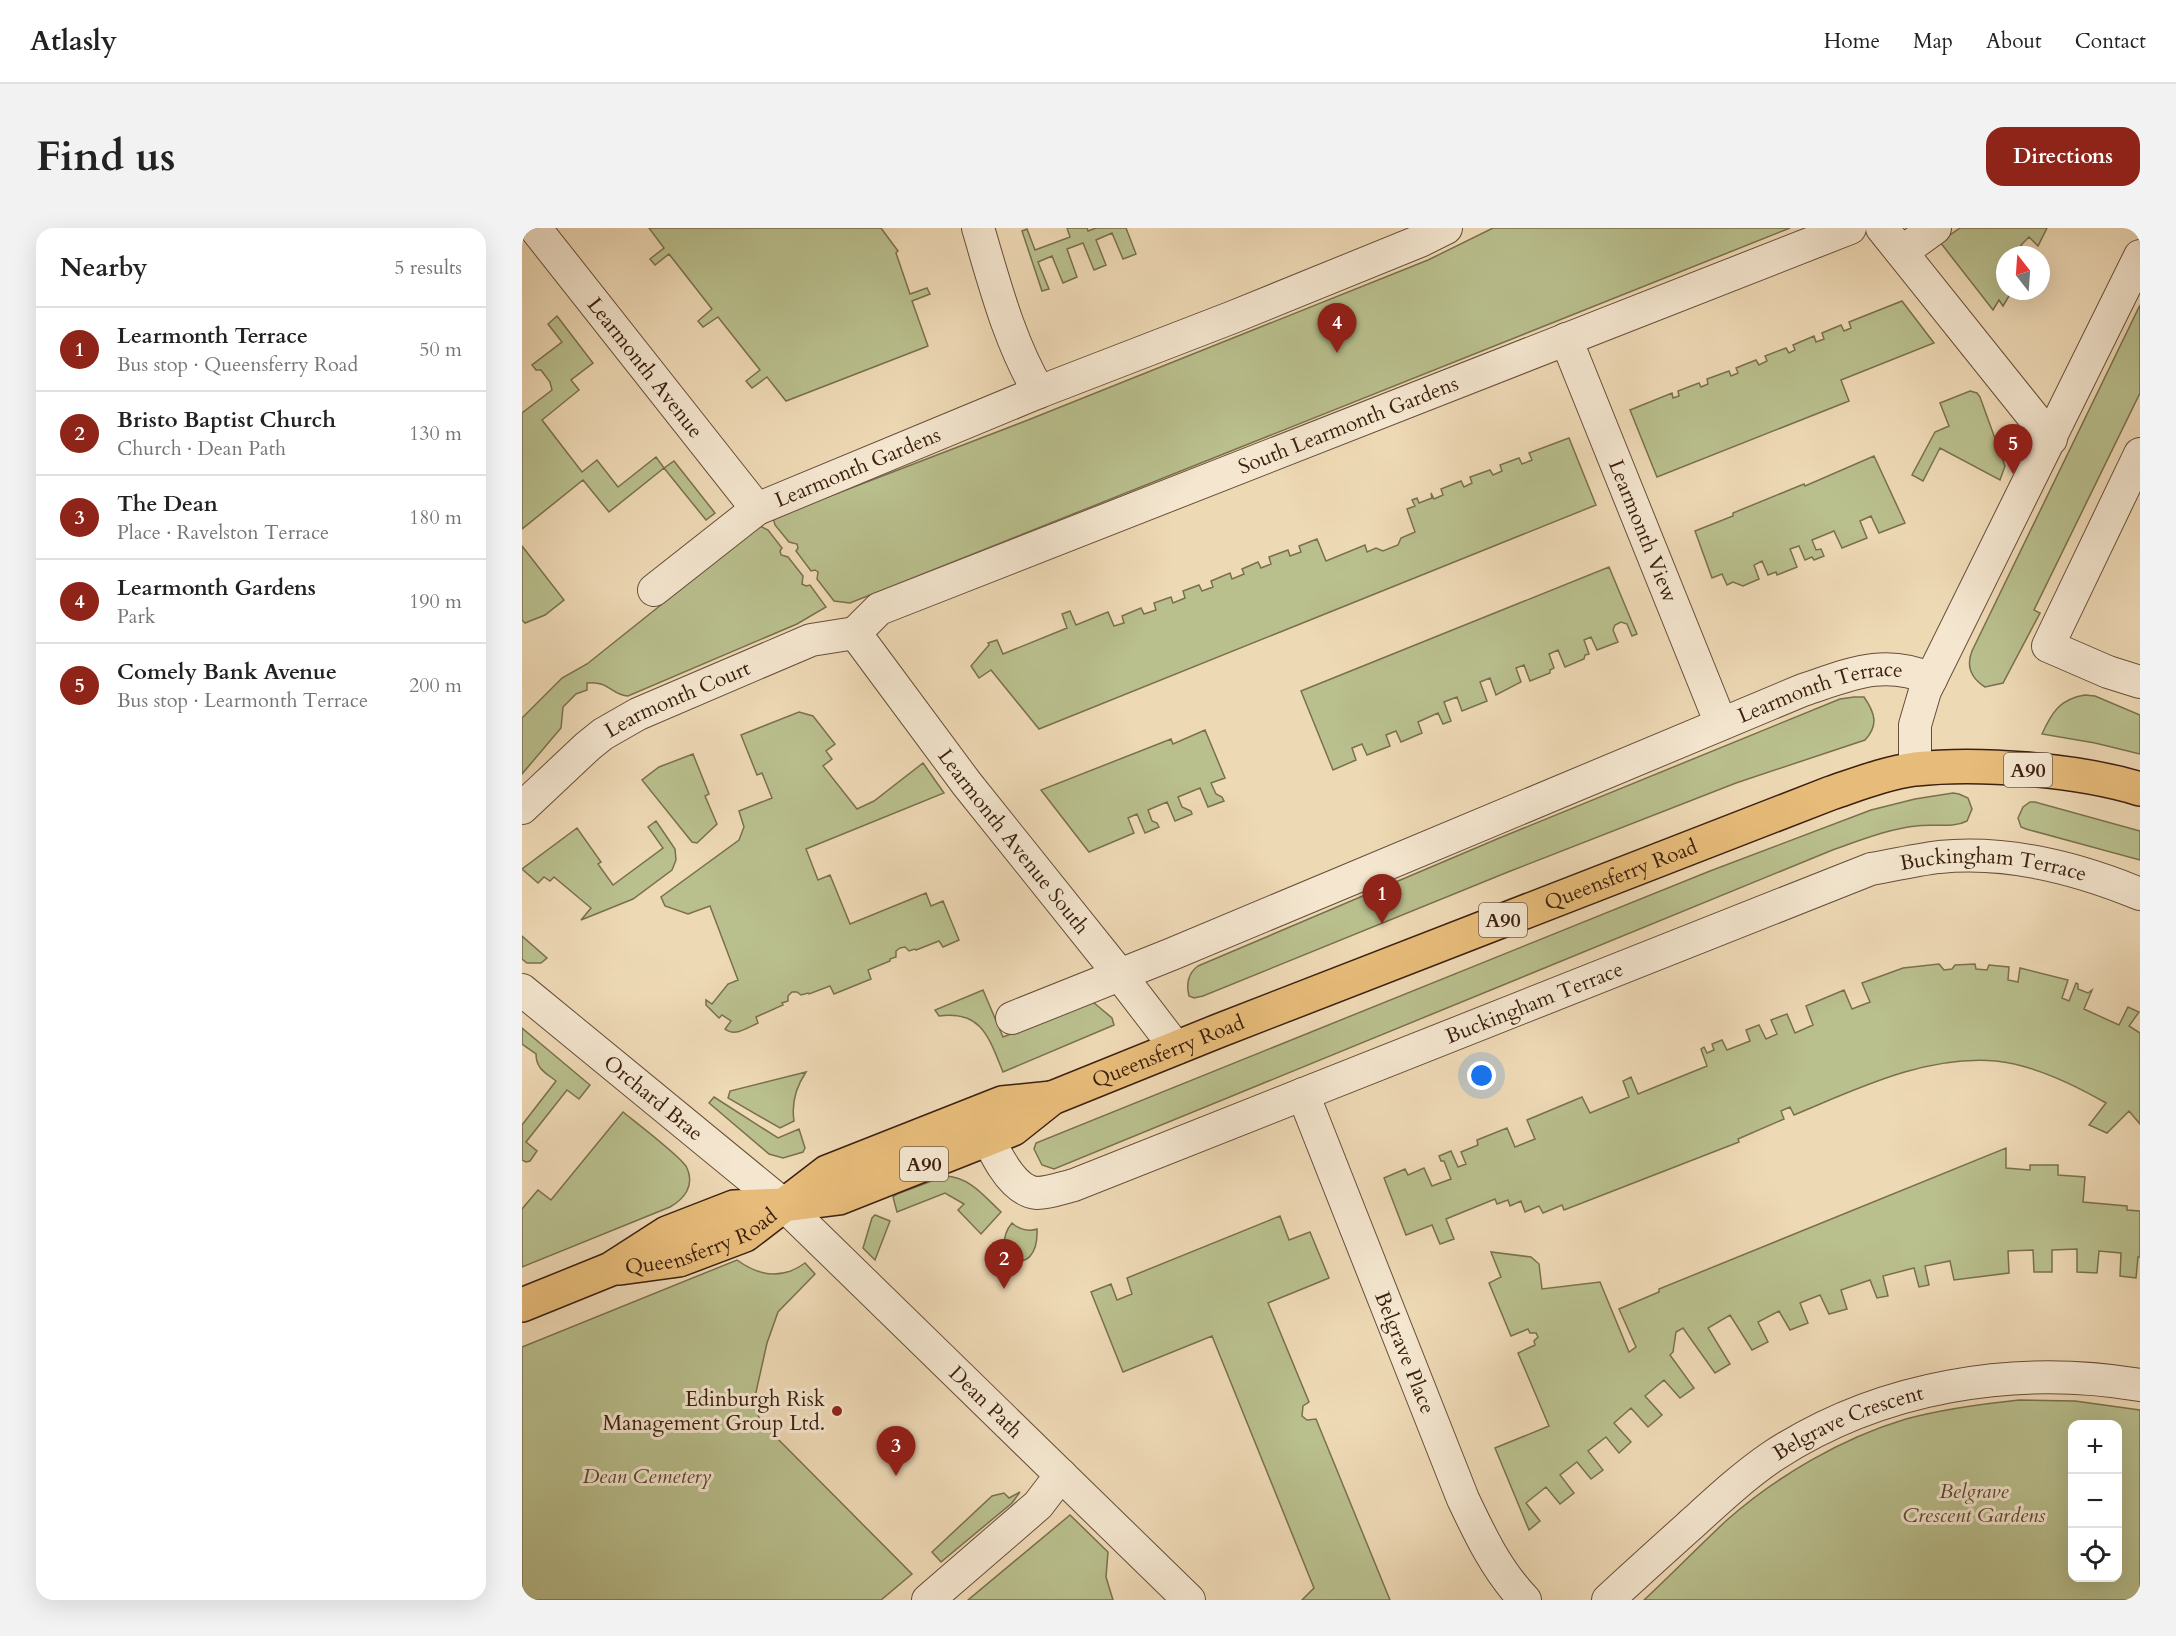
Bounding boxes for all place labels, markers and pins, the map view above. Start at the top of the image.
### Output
pin: 4 [1318,304,1356,353]
pin: 5 [1994,424,2032,474]
pin: 1 [1362,874,1402,924]
pin: 2 [984,1240,1024,1289]
place label: Edinburgh Risk Management Group Ltd. [603,1385,826,1438]
marker: Edinburgh Risk Management Group Ltd. [830,1404,844,1418]
pin: 3 [876,1426,916,1476]

